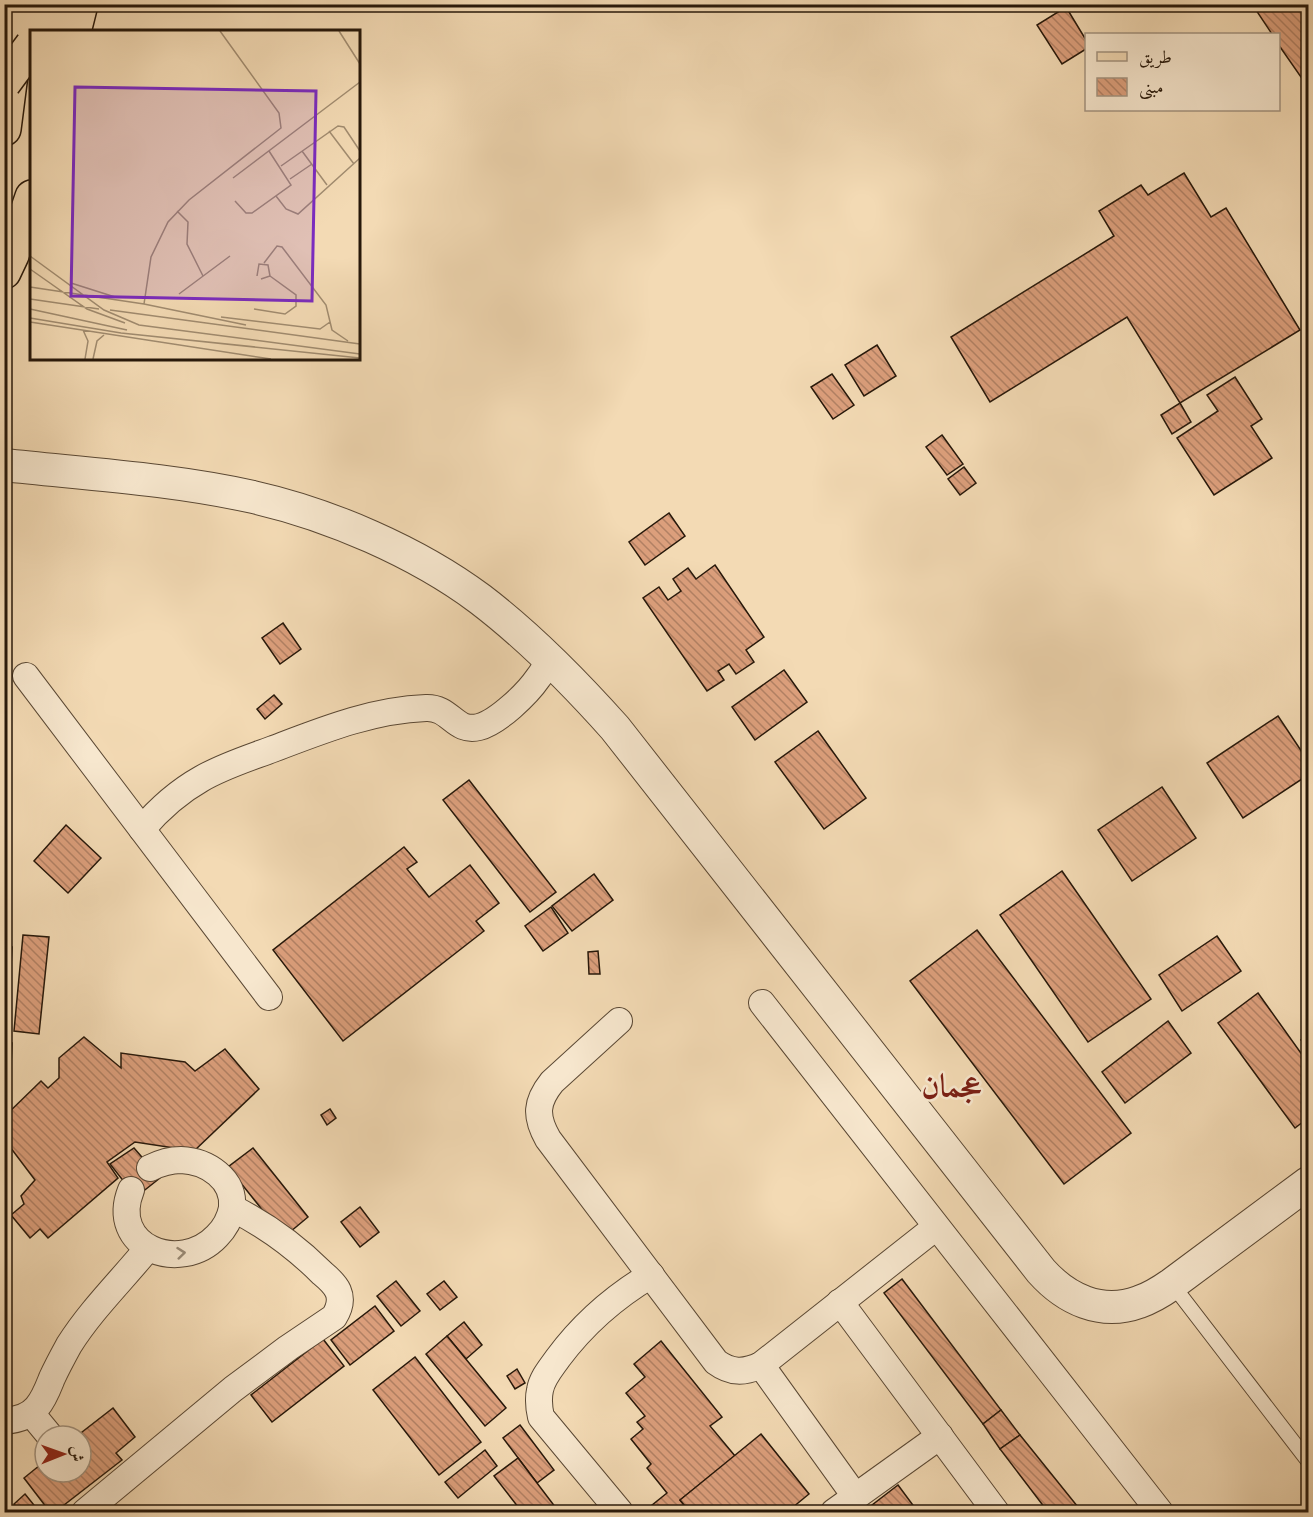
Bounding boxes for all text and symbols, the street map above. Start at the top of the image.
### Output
inset map [30,30,360,360]
legend [1085,33,1280,111]
text: طريق [1139,46,1172,69]
text: مبنى [1139,76,1164,100]
district label: عجمان [921,1067,982,1107]
one-way arrow [176,1247,185,1260]
north arrow [33,1424,93,1484]
text: ش [67,1446,87,1462]

